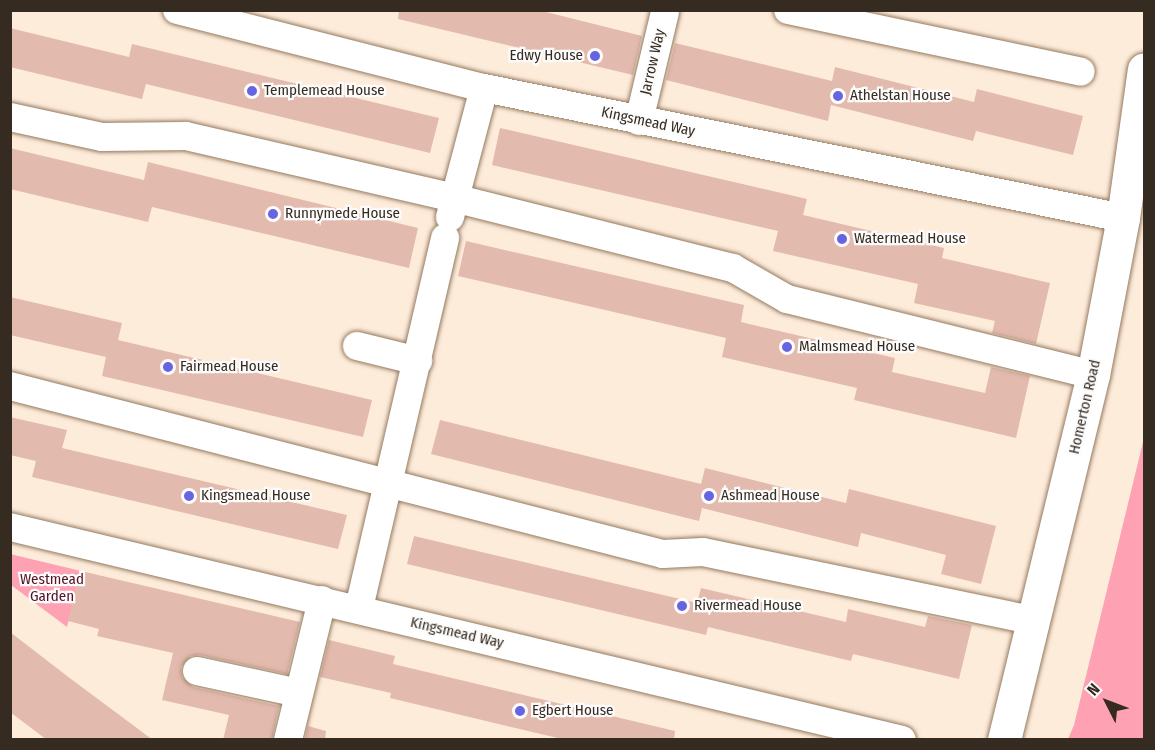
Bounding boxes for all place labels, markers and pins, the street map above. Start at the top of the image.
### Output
place label: Edwy House [510,47,583,65]
marker: Edwy House [588,49,602,63]
place label: Templemead House [264,82,385,100]
marker: Templemead House [245,84,259,98]
place label: Athelstan House [850,87,951,105]
marker: Athelstan House [831,89,845,103]
place label: Runnymede House [285,205,400,223]
marker: Runnymede House [266,207,280,221]
place label: Watermead House [854,230,966,248]
marker: Watermead House [835,232,849,246]
place label: Malmsmead House [799,338,915,356]
marker: Malmsmead House [780,340,794,354]
place label: Fairmead House [180,358,278,376]
marker: Fairmead House [161,360,175,374]
place label: Kingsmead House [201,487,310,505]
place label: Ashmead House [721,487,820,505]
marker: Kingsmead House [182,489,196,503]
marker: Ashmead House [702,489,716,503]
place label: Rivermead House [694,597,802,615]
marker: Rivermead House [675,599,689,613]
place label: Egbert House [532,702,613,720]
marker: Egbert House [513,704,527,718]

